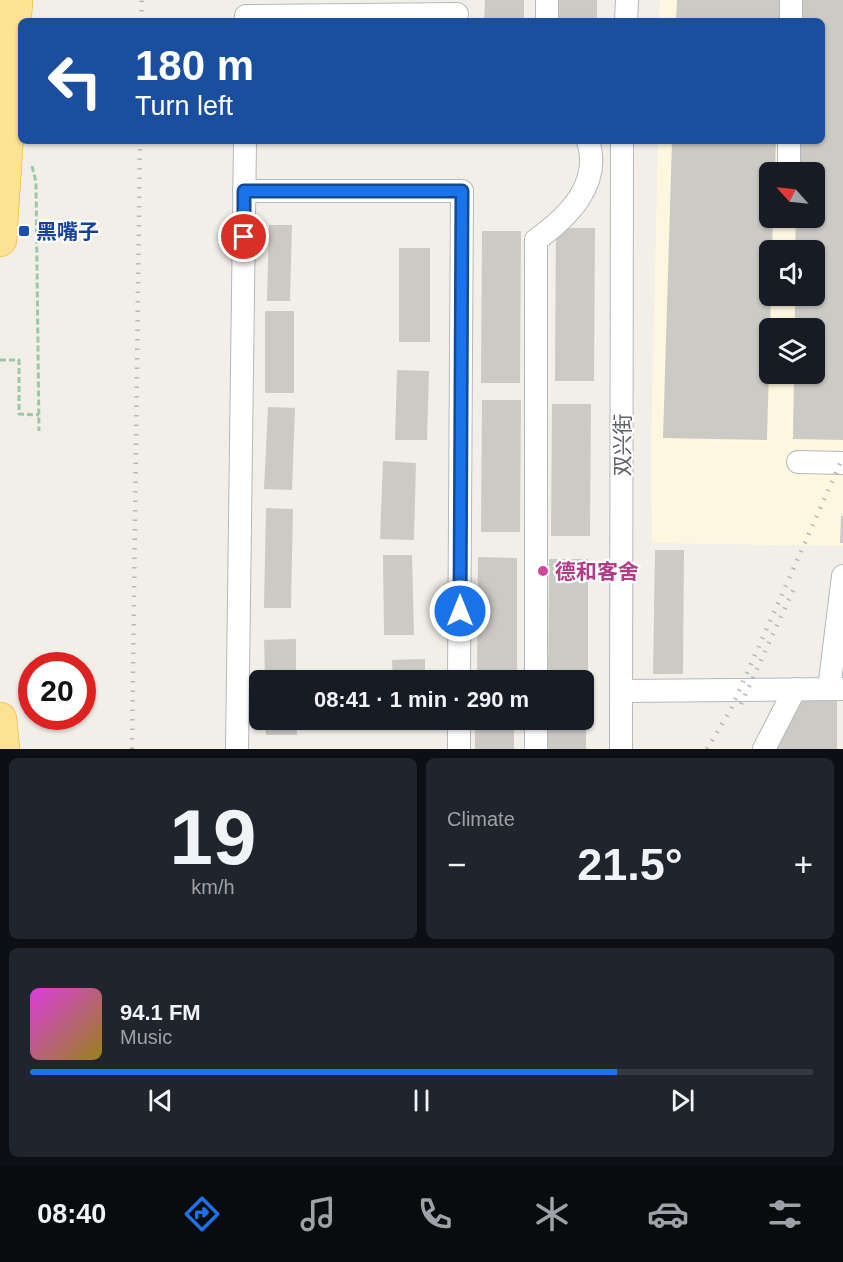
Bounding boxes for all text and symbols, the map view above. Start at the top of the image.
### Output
icon: left [36,42,114,120]
text: 180 m [135,42,254,89]
text: Turn left [135,91,233,121]
north arrow [759,162,825,228]
map controls [759,162,825,384]
pin [218,211,269,262]
place label: 黑嘴子 [36,220,99,243]
icon: arrive [227,220,260,253]
marker: 黑嘴子 [17,224,31,238]
button: sound [759,240,825,306]
button: layers [759,318,825,384]
street label: 双兴街 [611,414,634,477]
place label: 德和客舍 [555,560,639,583]
marker: 德和客舍 [536,564,550,578]
position arrow [428,579,492,643]
speed limit sign: 20 [18,652,96,730]
text: 08:41 · 1 min · 290 m [314,687,529,712]
text: 19 [170,793,256,881]
text: Climate [447,808,515,830]
text: 21.5° [577,839,683,890]
text: − [447,846,466,883]
text: + [794,846,813,883]
text: km/h [191,876,235,898]
text: 94.1 FM [120,1000,201,1025]
text: Music [120,1026,172,1048]
icon: previous [144,1084,177,1117]
icon: pause [405,1084,438,1117]
icon: next [666,1084,699,1117]
icon: directions [181,1193,223,1235]
icon: music [297,1193,339,1235]
icon: phone [414,1193,456,1235]
icon: climate [531,1193,573,1235]
icon: car [647,1193,689,1235]
icon: filters [764,1193,806,1235]
text: 08:40 [37,1199,106,1229]

